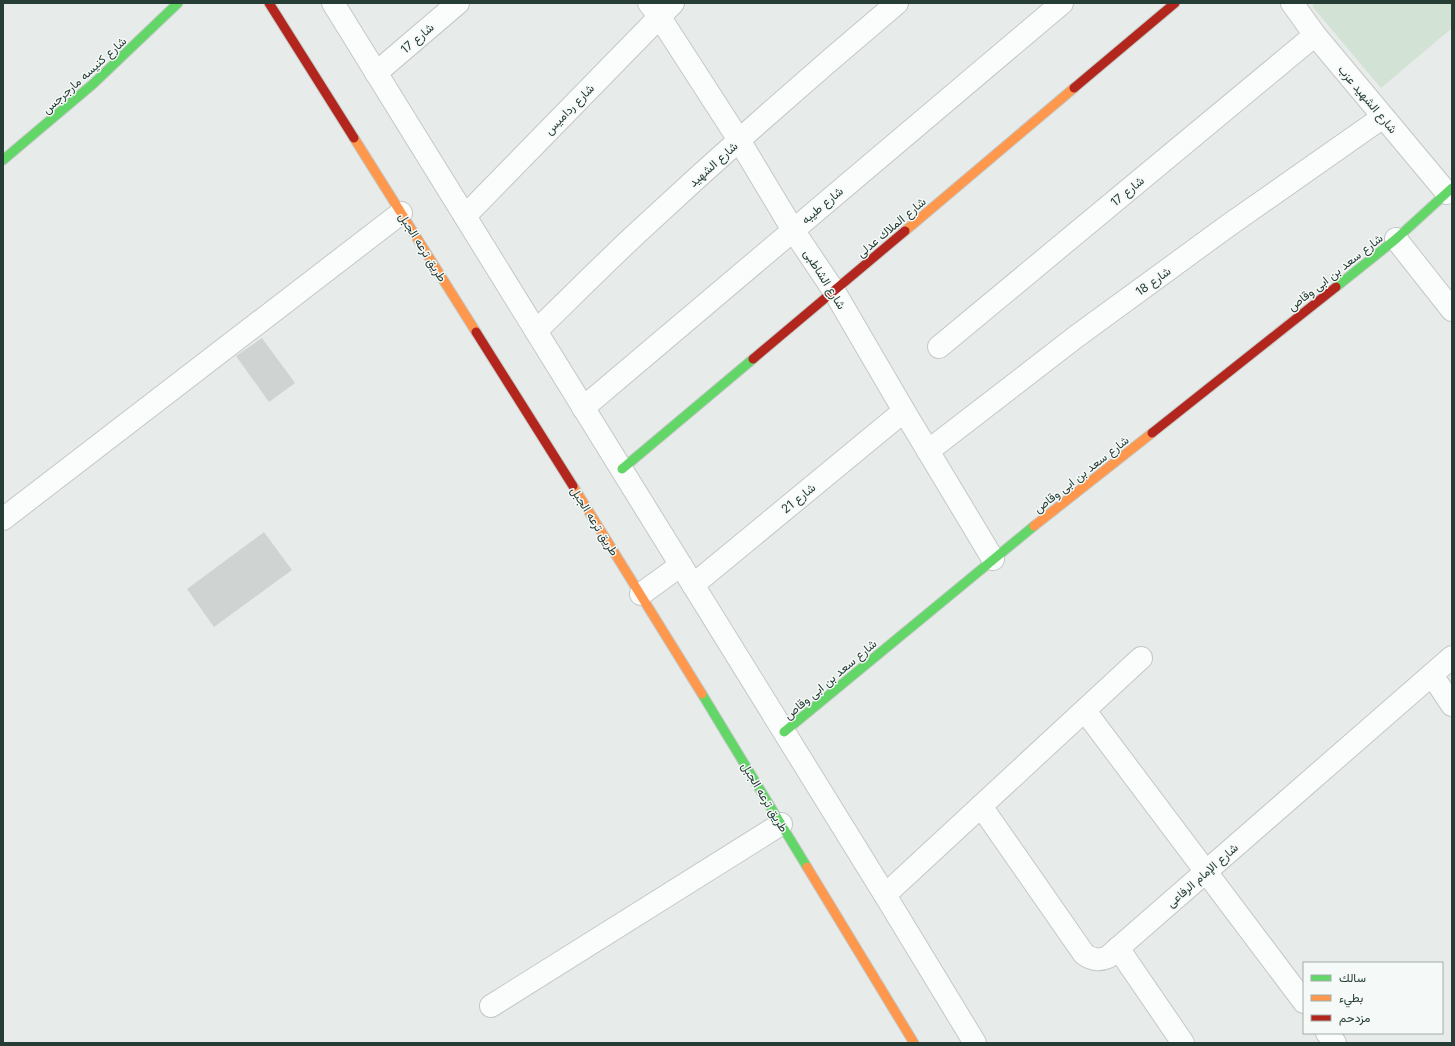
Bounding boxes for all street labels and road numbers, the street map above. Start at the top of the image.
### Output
street label: شارع 17 [397,19,438,58]
street label: شارع كنيسه مارجرجس [39,33,131,118]
street label: شارع الشهيد عزب [1334,62,1401,137]
street label: شارع رداميس [541,80,598,139]
street label: شارع الشهيد [685,138,742,191]
street label: شارع 17 [1107,173,1148,211]
street label: شارع طيبه [798,183,847,228]
street label: شارع الملاك عدلى [853,194,930,262]
street label: طريق ترعه الجبل [395,210,450,285]
street label: شارع سعد بن ابى وقاص [1284,230,1387,315]
street label: شارع الشاطبى [799,246,849,313]
street label: شارع 18 [1132,263,1175,300]
street label: شارع سعد بن ابى وقاص [1030,432,1133,517]
street label: شارع 21 [778,480,819,518]
street label: طريق ترعه الجبل [567,484,622,559]
street label: شارع سعد بن ابى وقاص [780,636,881,724]
street label: طريق ترعه الجبل [737,759,792,835]
street label: شارع الإمام الرفاعى [1163,840,1242,912]

